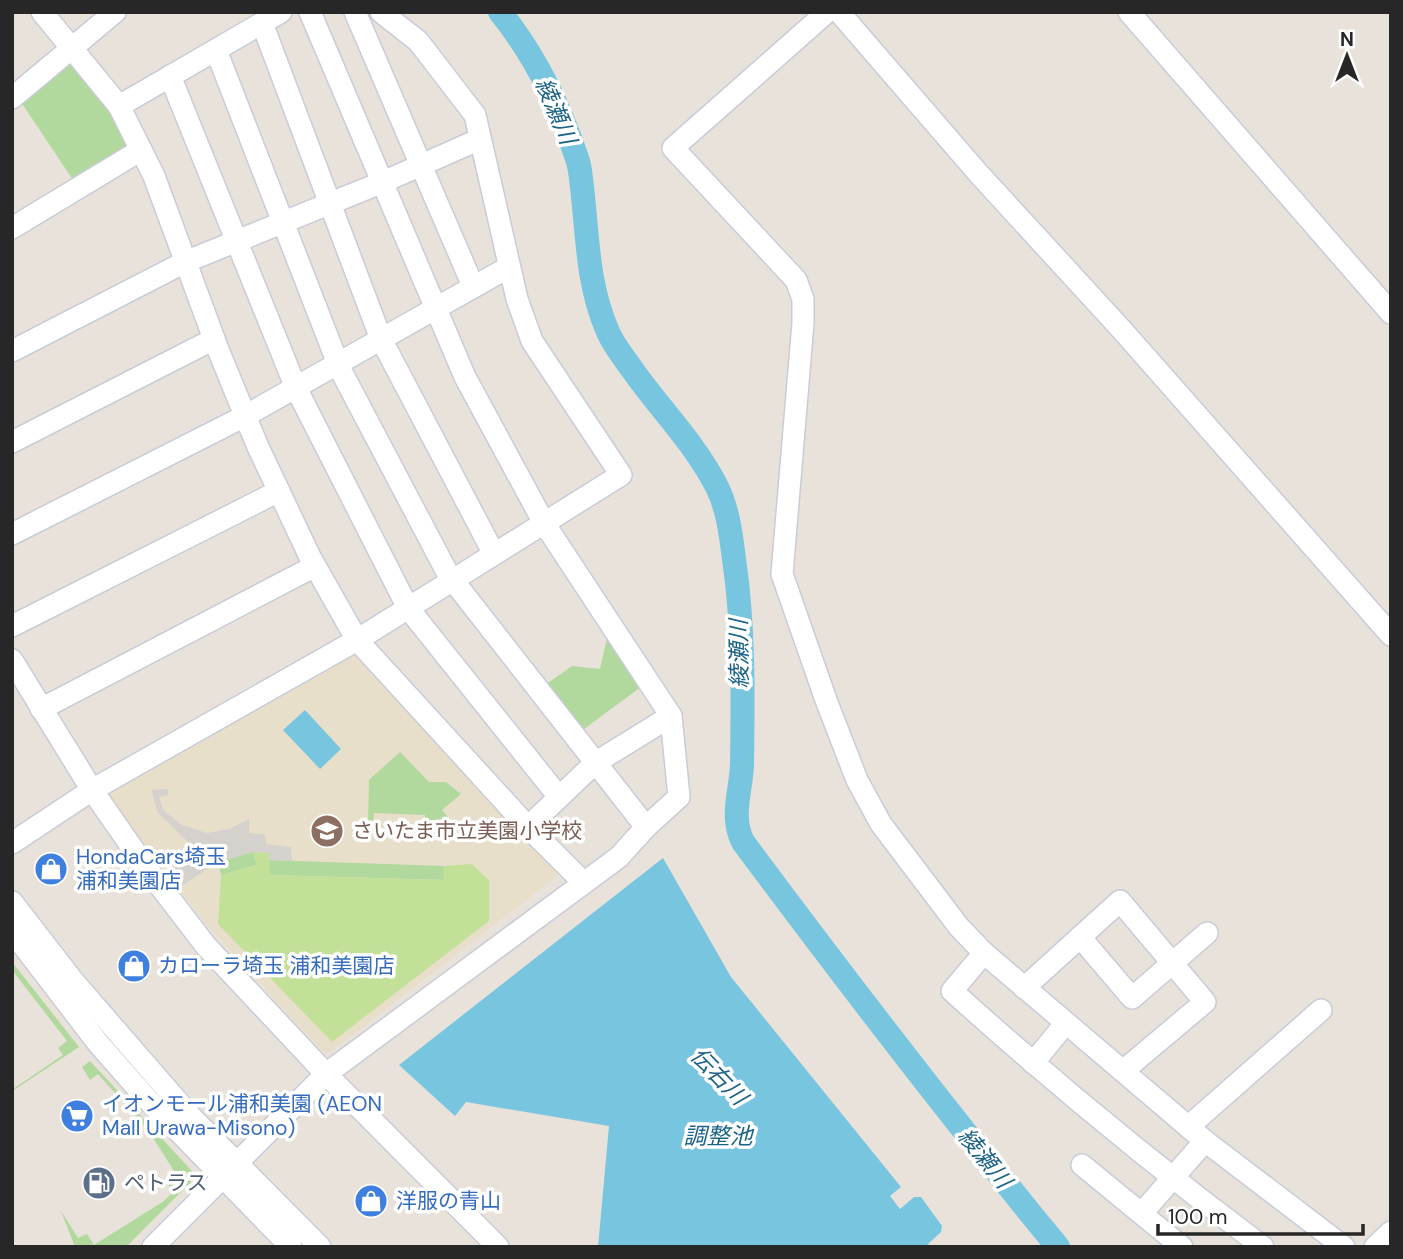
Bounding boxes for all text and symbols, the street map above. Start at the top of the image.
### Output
north arrow [1312,21,1382,91]
text: N [1340,27,1354,52]
water label: 綾瀬川 [529,73,584,151]
water label: 綾瀬川 [723,616,755,689]
school or university icon: さいたま市立美園小学校 [308,812,346,850]
place label: さいたま市立美園小学校 [352,817,582,845]
place label: HondaCars埼玉 浦和美園店 [76,843,226,895]
shop icon: HondaCars埼玉 浦和美園店 [32,850,70,888]
shop icon: カローラ埼玉 浦和美園店 [115,947,153,985]
place label: カローラ埼玉 浦和美園店 [158,952,395,980]
water label: 伝右川 [684,1041,756,1113]
place label: イオンモール浦和美園 (AEON Mall Urawa-Misono) [102,1090,382,1142]
supermarket icon: イオンモール浦和美園 (AEON Mall Urawa-Misono) [58,1097,96,1135]
water label: 調整池 [684,1121,755,1151]
water label: 綾瀬川 [952,1122,1020,1197]
fuel station icon: ペトラス [80,1164,118,1202]
place label: ペトラス [124,1169,208,1197]
shop icon: 洋服の青山 [352,1182,390,1220]
place label: 洋服の青山 [396,1187,501,1215]
scale bar [1158,1192,1363,1236]
text: 100 m [1168,1203,1228,1231]

